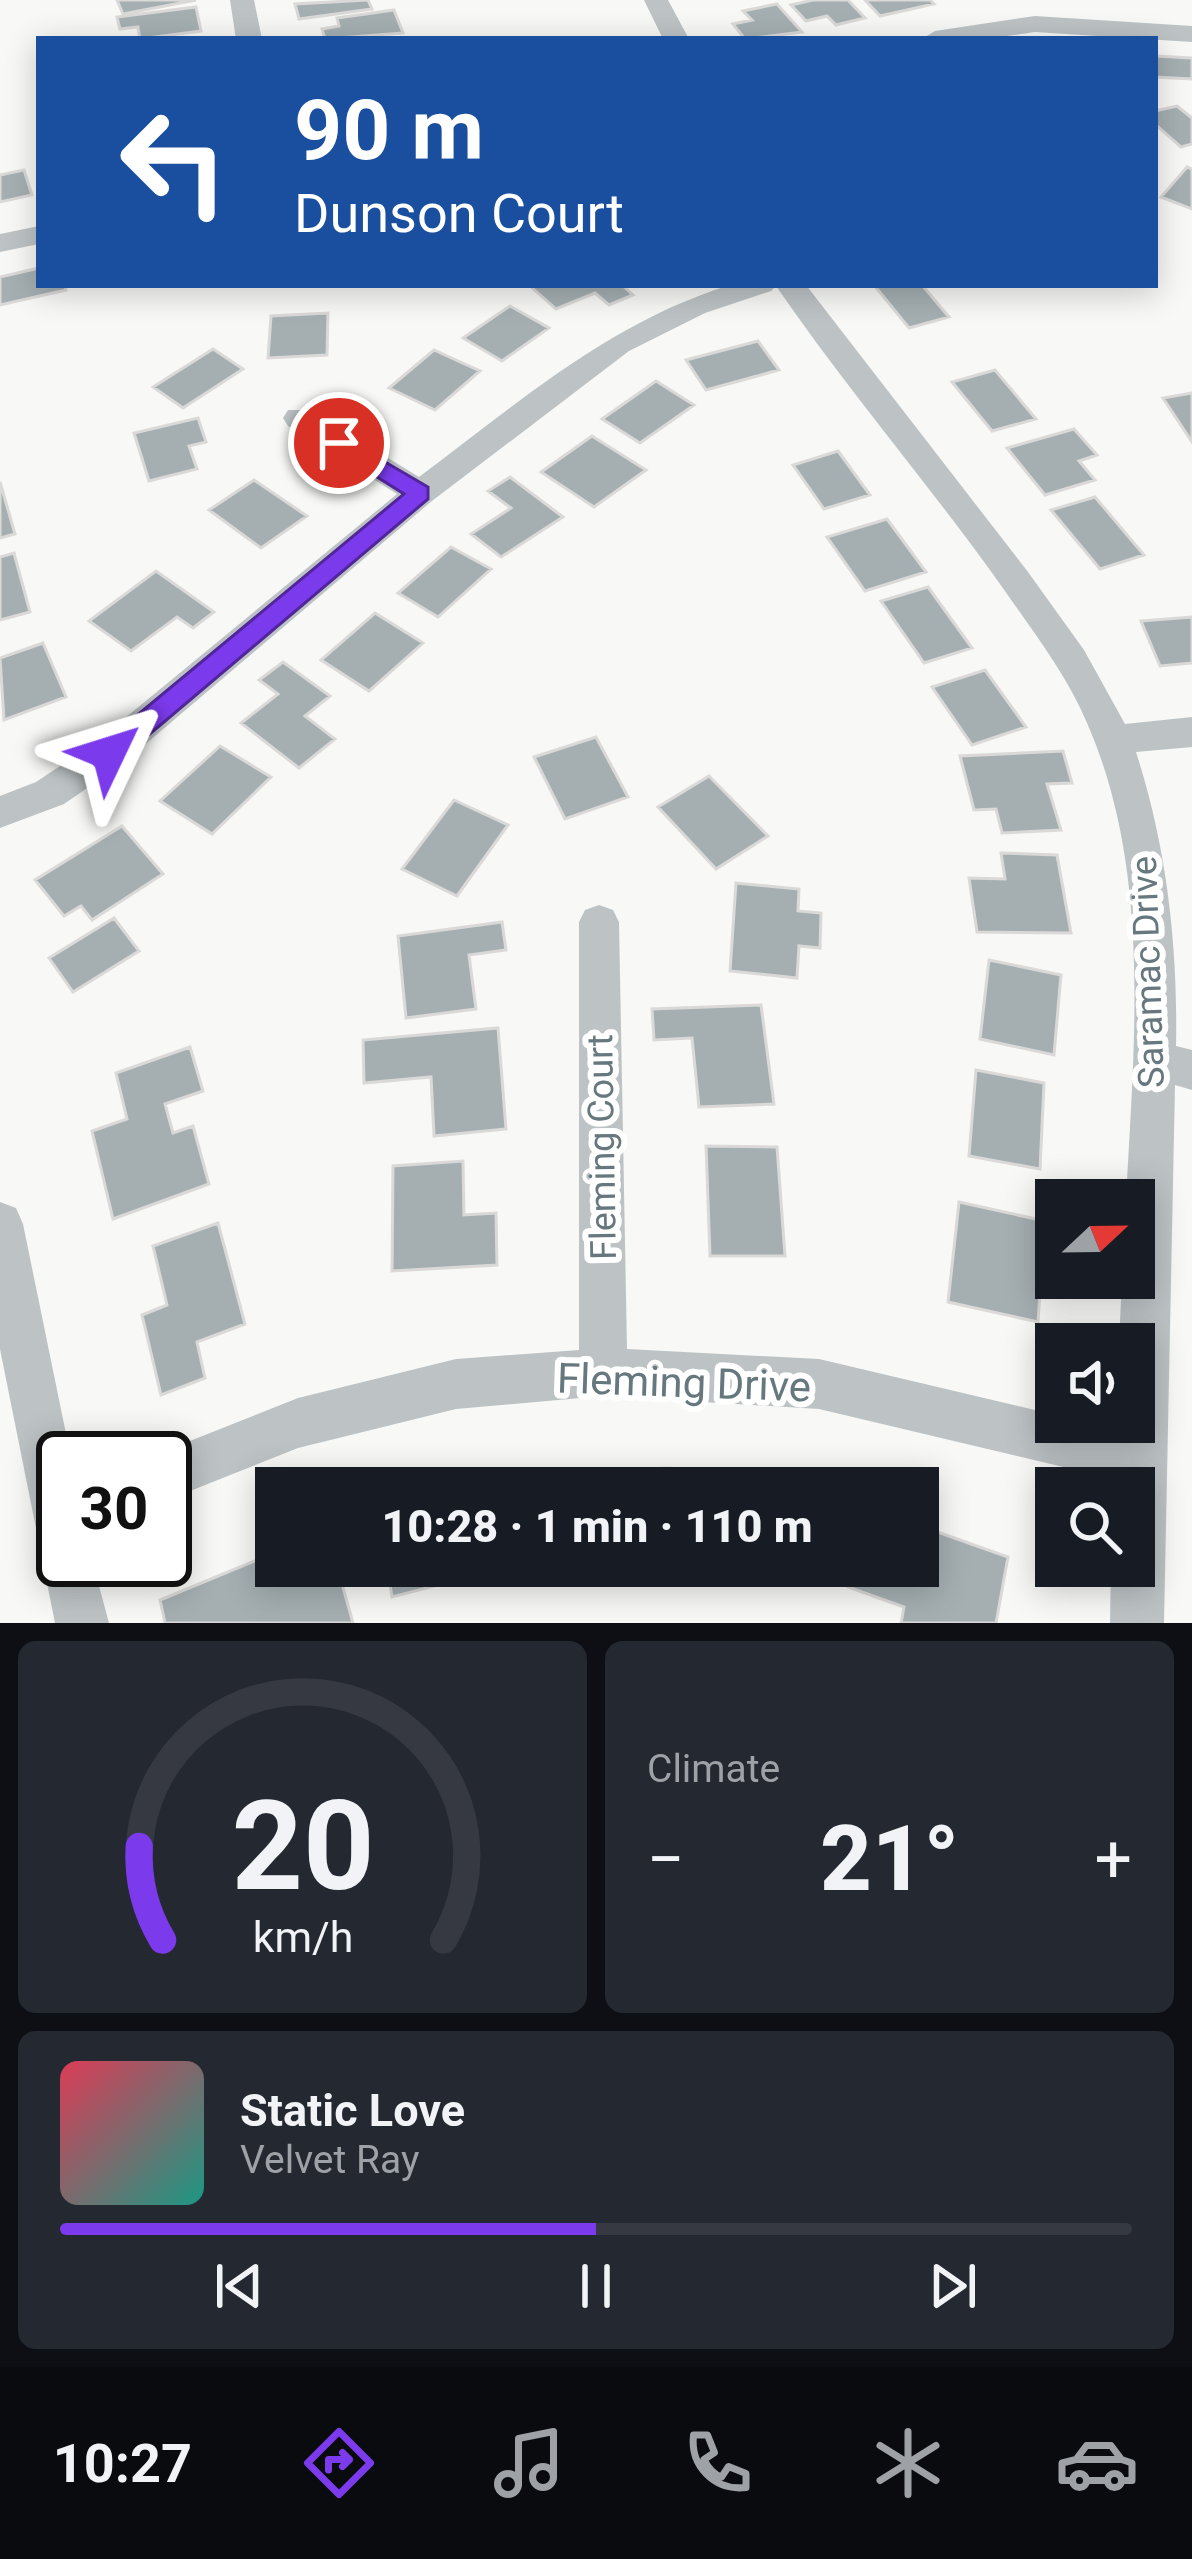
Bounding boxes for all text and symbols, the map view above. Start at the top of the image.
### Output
text: 90 m [294,81,484,180]
icon: left [96,84,252,240]
text: Dunson Court [294,182,624,245]
pin [288,392,390,494]
icon: arrive [306,410,372,476]
position arrow [46,690,172,816]
street label: Saramac Drive [1123,855,1173,1089]
street label: Fleming Court [579,1034,625,1260]
north arrow [1035,1179,1155,1299]
map controls [1035,1179,1155,1587]
button: sound [1035,1323,1155,1443]
street label: Fleming Drive [556,1354,812,1411]
speed limit sign: 30 [36,1431,192,1587]
button: search [1035,1467,1155,1587]
text: 10:28 · 1 min · 110 m [381,1500,813,1553]
text: Climate [647,1746,780,1792]
text: 20 [231,1773,374,1919]
text: 21° [820,1807,959,1912]
text: − [647,1821,685,1898]
text: + [1095,1821,1132,1898]
text: km/h [252,1912,353,1962]
text: Static Love [240,2084,465,2137]
text: Velvet Ray [240,2137,419,2183]
icon: previous [206,2253,272,2319]
icon: pause [563,2253,629,2319]
icon: next [920,2253,986,2319]
icon: directions [297,2421,381,2505]
icon: music [487,2421,571,2505]
icon: phone [676,2421,760,2505]
icon: climate [866,2421,950,2505]
icon: car [1055,2421,1139,2505]
text: 10:27 [53,2432,192,2495]

